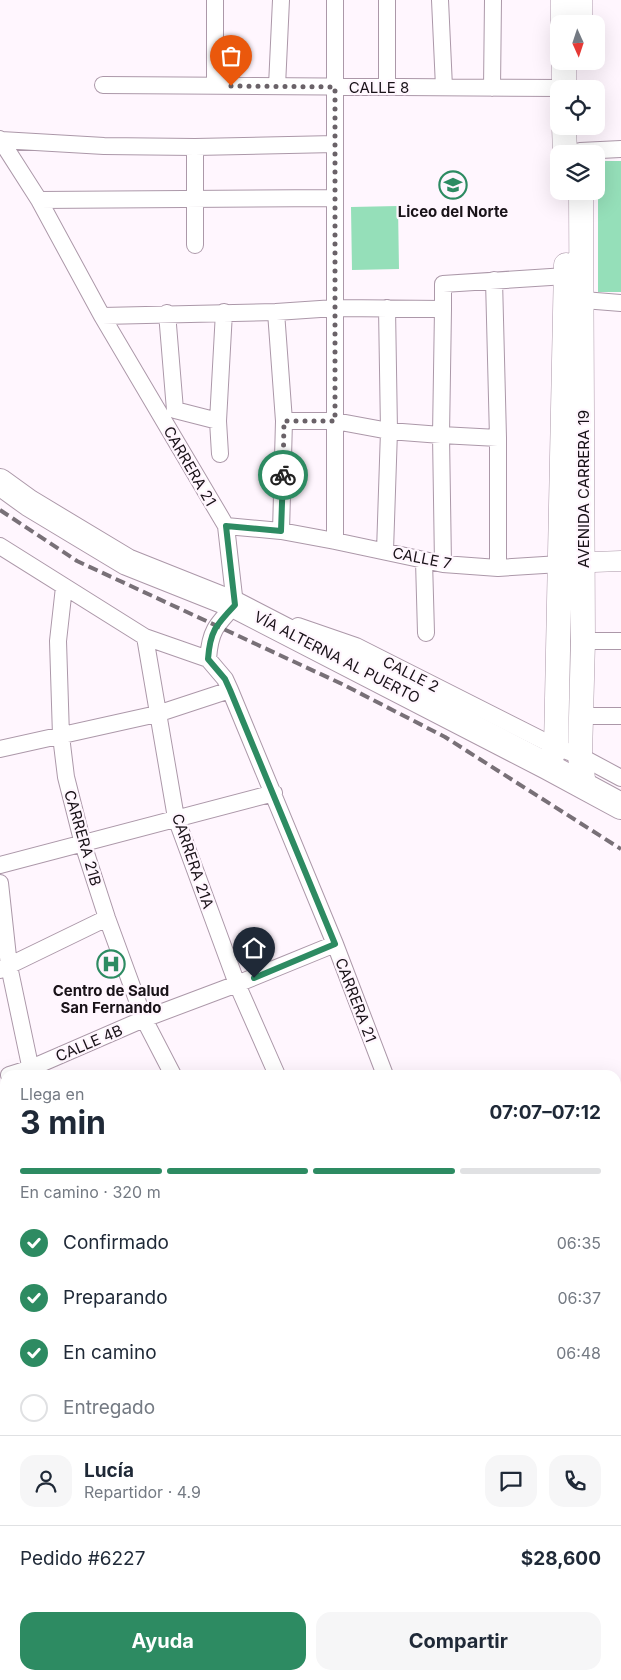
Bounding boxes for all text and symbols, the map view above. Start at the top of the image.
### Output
north arrow [550,15,605,70]
map controls [550,15,605,200]
pin [210,35,252,86]
icon: bag [217,42,245,70]
street label: CALLE 8 [349,78,409,97]
button: locate [550,80,605,135]
button: layers [550,145,605,200]
school or university icon: Liceo del Norte [438,170,468,200]
place label: Liceo del Norte [398,202,508,221]
street label: AVENIDA CARRERA 19 [574,410,593,568]
street label: CARRERA 21 [160,423,220,509]
courier [258,450,308,500]
icon: bike [269,461,297,489]
street label: CALLE 7 [391,543,453,573]
street label: VÍA ALTERNA AL PUERTO [251,607,423,707]
street label: CALLE 2 [380,652,442,696]
street label: CARRERA 21B [60,788,106,888]
street label: CARRERA 21A [168,811,218,911]
pin [233,927,275,978]
icon: home [240,934,268,962]
hospital icon: Centro de Salud San Fernando [96,949,126,979]
street label: CARRERA 21 [331,955,381,1045]
place label: Centro de Salud San Fernando [53,981,169,1017]
street label: CALLE 4B [53,1020,125,1066]
text: Llega en [20,1084,84,1104]
text: 07:07–07:12 [489,1101,601,1124]
text: 3 min [20,1103,106,1142]
text: En camino · 320 m [20,1182,161,1202]
icon: check [20,1229,48,1257]
text: Confirmado [63,1231,169,1254]
text: 06:35 [557,1233,601,1253]
icon: check [20,1284,48,1312]
text: Preparando [63,1286,168,1309]
text: 06:37 [557,1288,601,1308]
icon: check [20,1339,48,1367]
text: En camino [63,1341,157,1364]
text: 06:48 [556,1343,601,1363]
text: Entregado [63,1396,155,1419]
button: person [20,1455,72,1507]
button: chat [485,1455,537,1507]
button: phone [549,1455,601,1507]
text: Lucía [84,1459,134,1482]
text: Repartidor · 4.9 [84,1482,201,1502]
text: Pedido #6227 [20,1547,145,1570]
text: $28,600 [521,1547,601,1570]
button: Ayuda [20,1612,306,1670]
button: Compartir [316,1612,601,1670]

